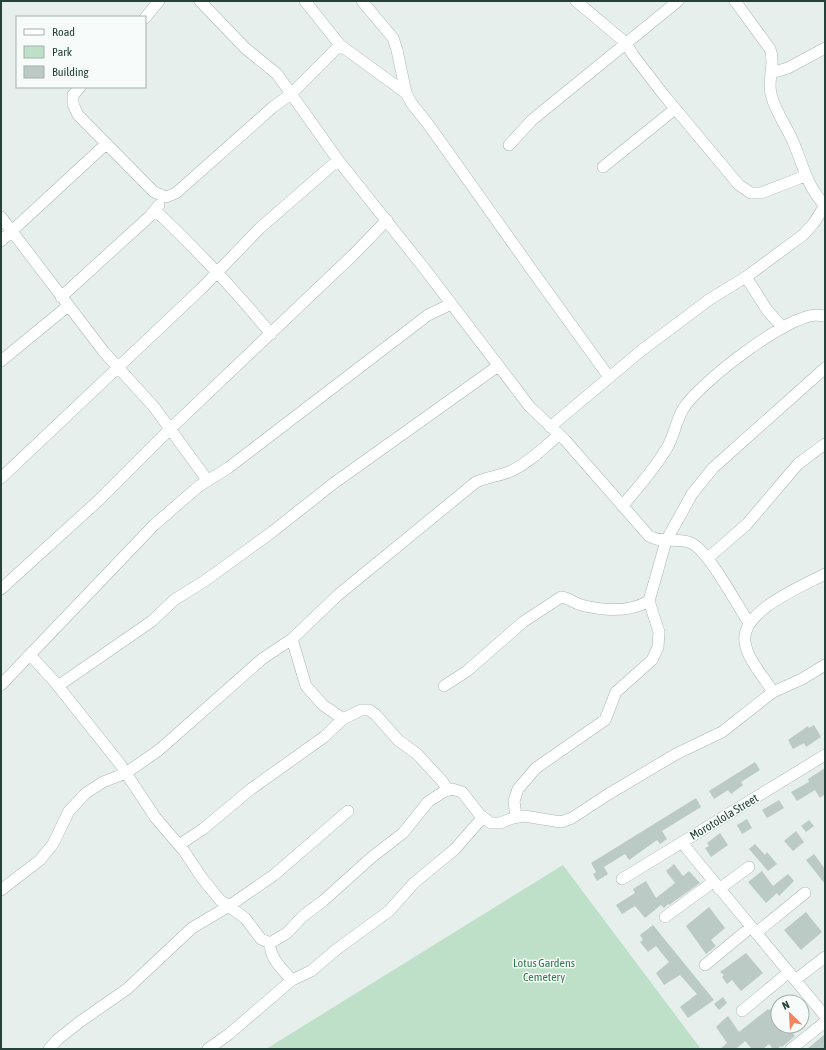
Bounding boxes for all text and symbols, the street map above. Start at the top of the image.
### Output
legend [16,16,146,88]
text: Road [52,25,75,39]
text: Park [52,45,73,59]
text: Building [52,65,90,79]
street label: Morotolola Street [687,791,761,843]
park label: Lotus Gardens Cemetery [513,956,575,984]
north arrow [770,994,810,1034]
text: N [780,998,791,1012]

